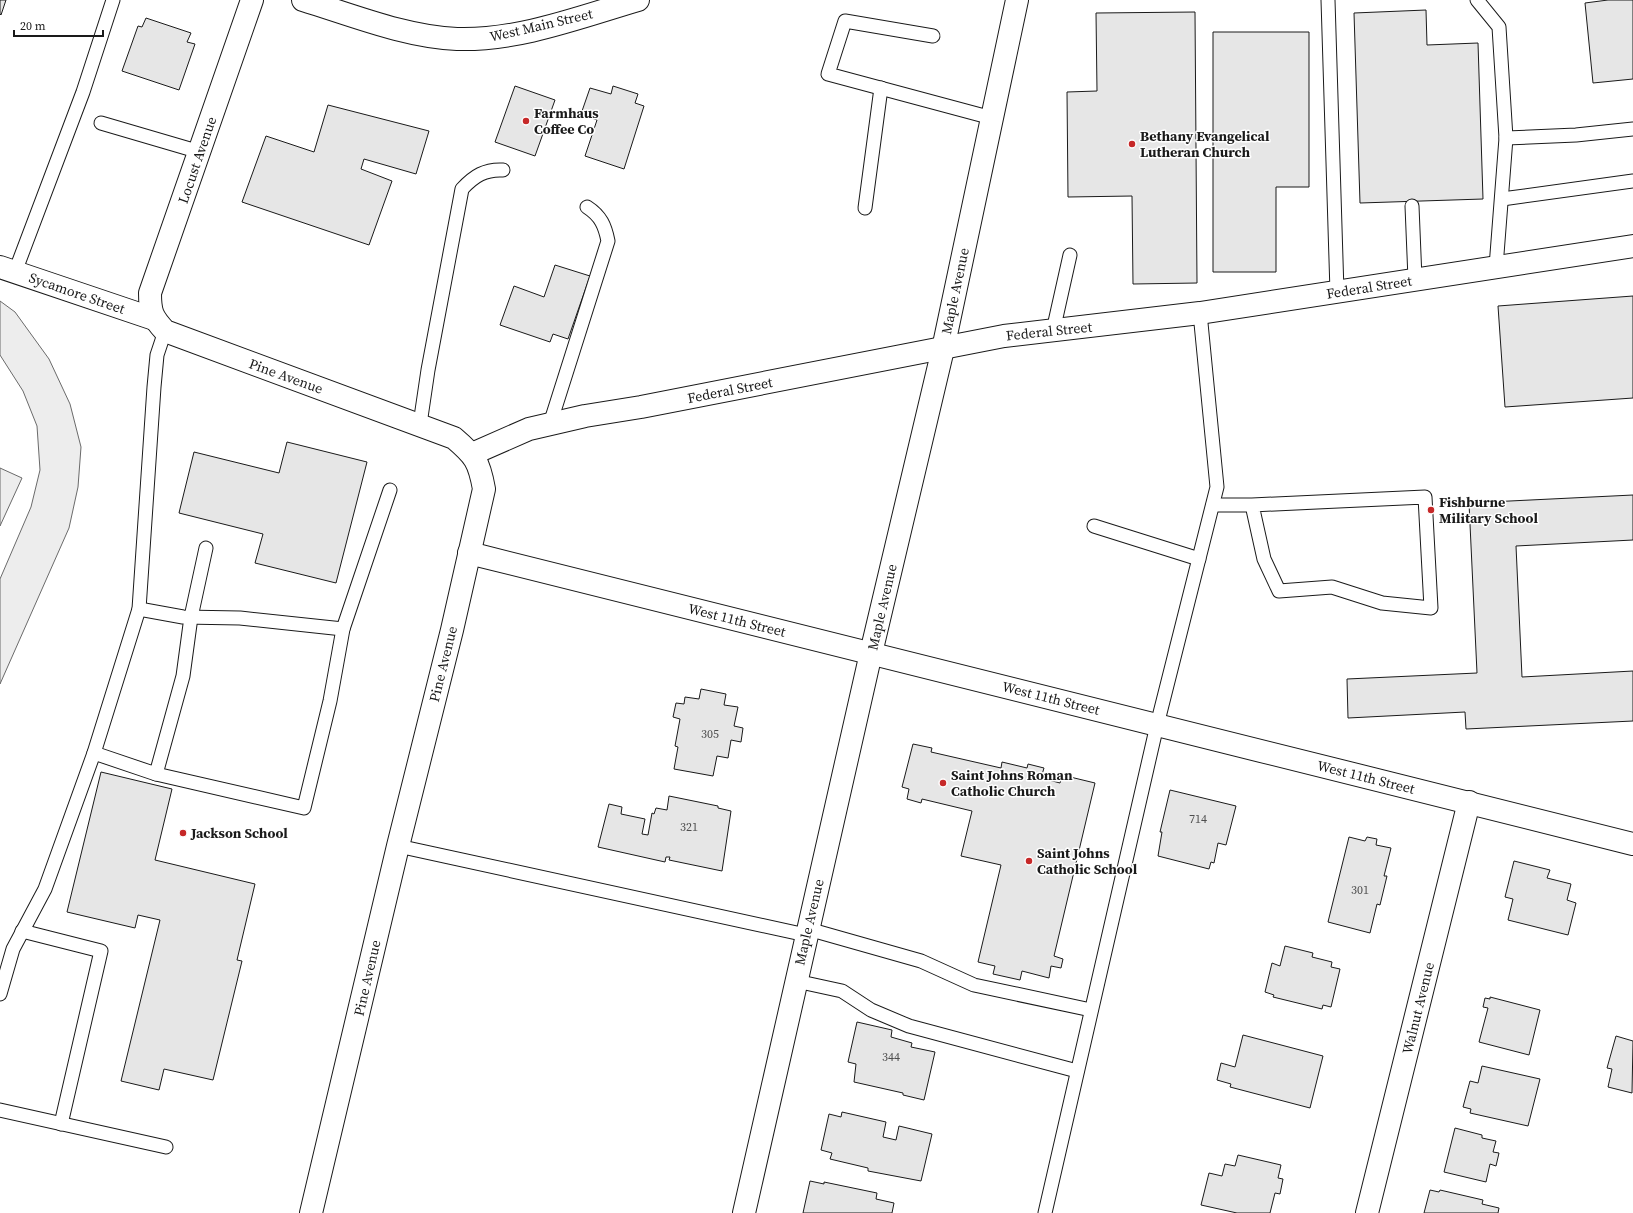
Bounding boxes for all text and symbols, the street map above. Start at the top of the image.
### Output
street label: West Main Street [488,3,595,47]
scale bar [14,12,103,38]
text: 20 m [20,18,46,34]
place label: Farmhaus Coffee Co [534,103,599,139]
street label: Locust Avenue [173,114,221,206]
marker: Farmhaus Coffee Co [521,116,531,126]
place label: Bethany Evangelical Lutheran Church [1140,126,1270,162]
marker: Bethany Evangelical Lutheran Church [1127,139,1137,149]
street label: Maple Avenue [936,246,974,336]
street label: Sycamore Street [26,267,128,319]
street label: Federal Street [1325,270,1414,304]
street label: Federal Street [1005,316,1093,345]
street label: Pine Avenue [246,353,326,399]
street label: Federal Street [686,372,775,408]
place label: Fishburne Military School [1439,492,1538,528]
marker: Fishburne Military School [1426,505,1436,515]
street label: Maple Avenue [862,562,902,652]
street label: West 11th Street [686,598,788,642]
street label: Pine Avenue [424,624,462,704]
street label: West 11th Street [1000,676,1102,720]
house number: 305 [701,726,719,742]
street label: West 11th Street [1315,755,1417,799]
place label: Saint Johns Roman Catholic Church [951,765,1073,801]
marker: Saint Johns Roman Catholic Church [938,778,948,788]
house number: 714 [1189,811,1207,827]
house number: 321 [680,819,698,835]
place label: Jackson School [190,823,288,843]
marker: Jackson School [178,828,188,838]
place label: Saint Johns Catholic School [1037,843,1138,879]
marker: Saint Johns Catholic School [1024,856,1034,866]
street label: Maple Avenue [789,877,829,967]
house number: 301 [1351,882,1369,898]
street label: Pine Avenue [349,938,385,1018]
street label: Walnut Avenue [1397,960,1439,1056]
house number: 344 [882,1049,900,1065]

